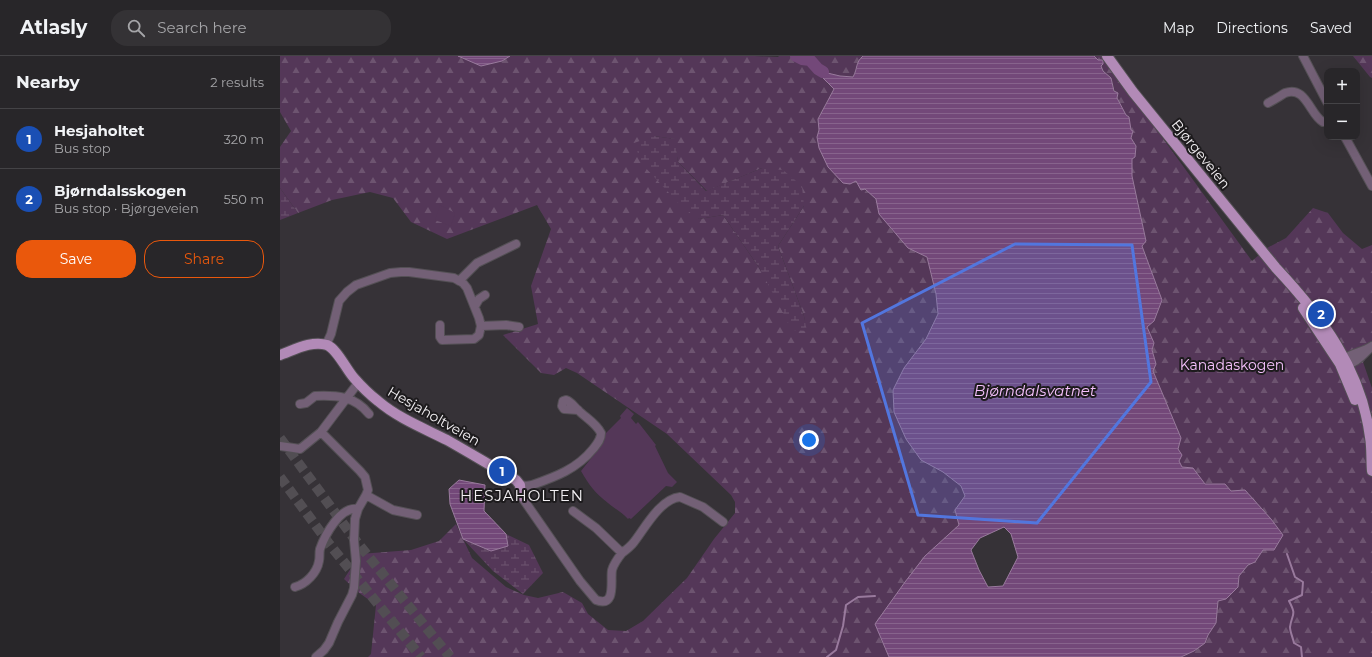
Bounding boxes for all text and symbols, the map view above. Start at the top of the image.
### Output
search box [111,10,391,46]
text: Atlasly [20,16,87,39]
icon: search [125,17,147,39]
text: Search here [157,18,247,37]
text: Map [1163,19,1194,37]
text: Directions [1216,19,1288,37]
text: Saved [1310,19,1352,37]
map controls [1324,68,1360,140]
button: + [1324,68,1360,104]
text: Nearby [16,72,80,92]
text: 2 results [210,74,264,90]
button: − [1324,104,1360,140]
street label: Bjørgeveien [1168,116,1234,192]
text: Hesjaholtet [54,121,144,140]
text: 1 [26,131,32,147]
text: 320 m [224,131,264,147]
text: Bus stop [54,140,111,156]
text: Bjørndalsskogen [54,181,186,200]
text: 2 [25,191,33,207]
text: 550 m [224,191,264,207]
text: Bus stop · Bjørgeveien [54,200,199,216]
button: Save [16,240,136,278]
button: Share [144,240,264,278]
pin: 2 [1308,299,1334,329]
park label: Kanadaskogen [1180,356,1284,374]
water label: Bjørndalsvatnet [974,381,1096,400]
street label: Hesjaholtveien [385,382,483,450]
your location [799,430,819,450]
pin: 1 [489,456,515,486]
district label: HESJAHOLTEN [460,486,584,505]

